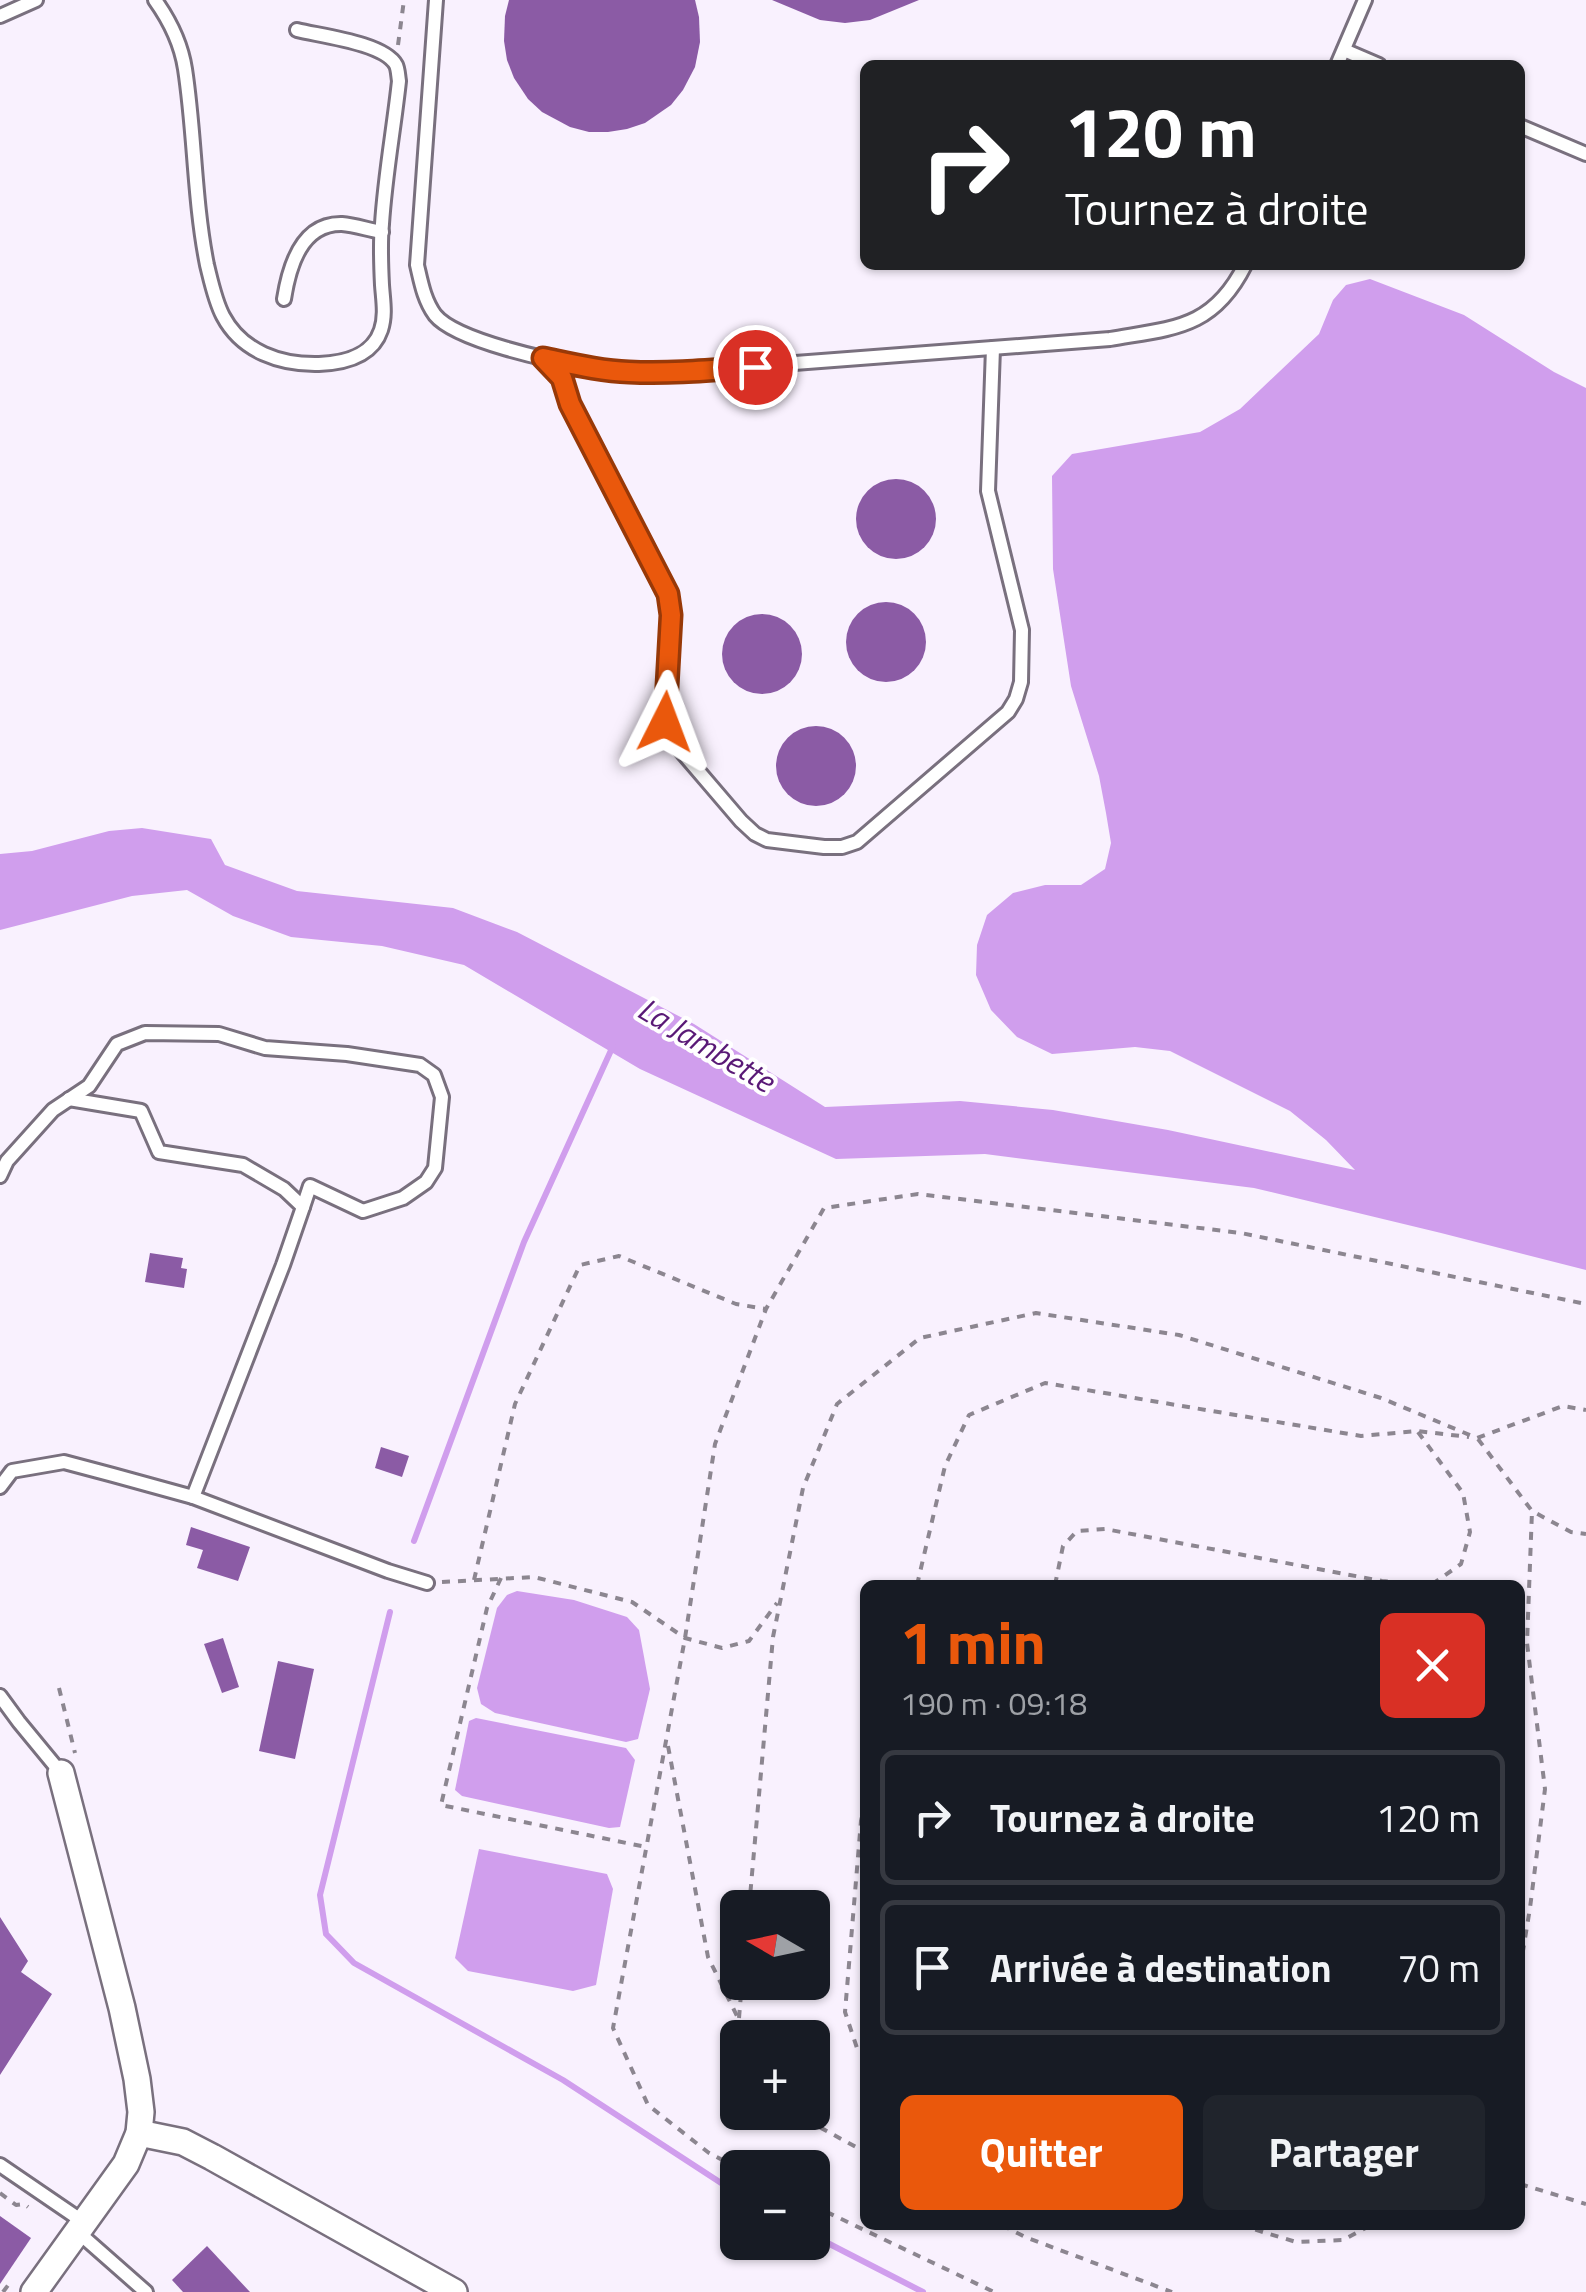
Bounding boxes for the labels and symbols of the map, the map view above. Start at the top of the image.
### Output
pin [713,325,798,410]
position arrow [613,670,717,774]
water label: La Jambette [629,985,786,1105]
north arrow [720,1890,830,2000]

